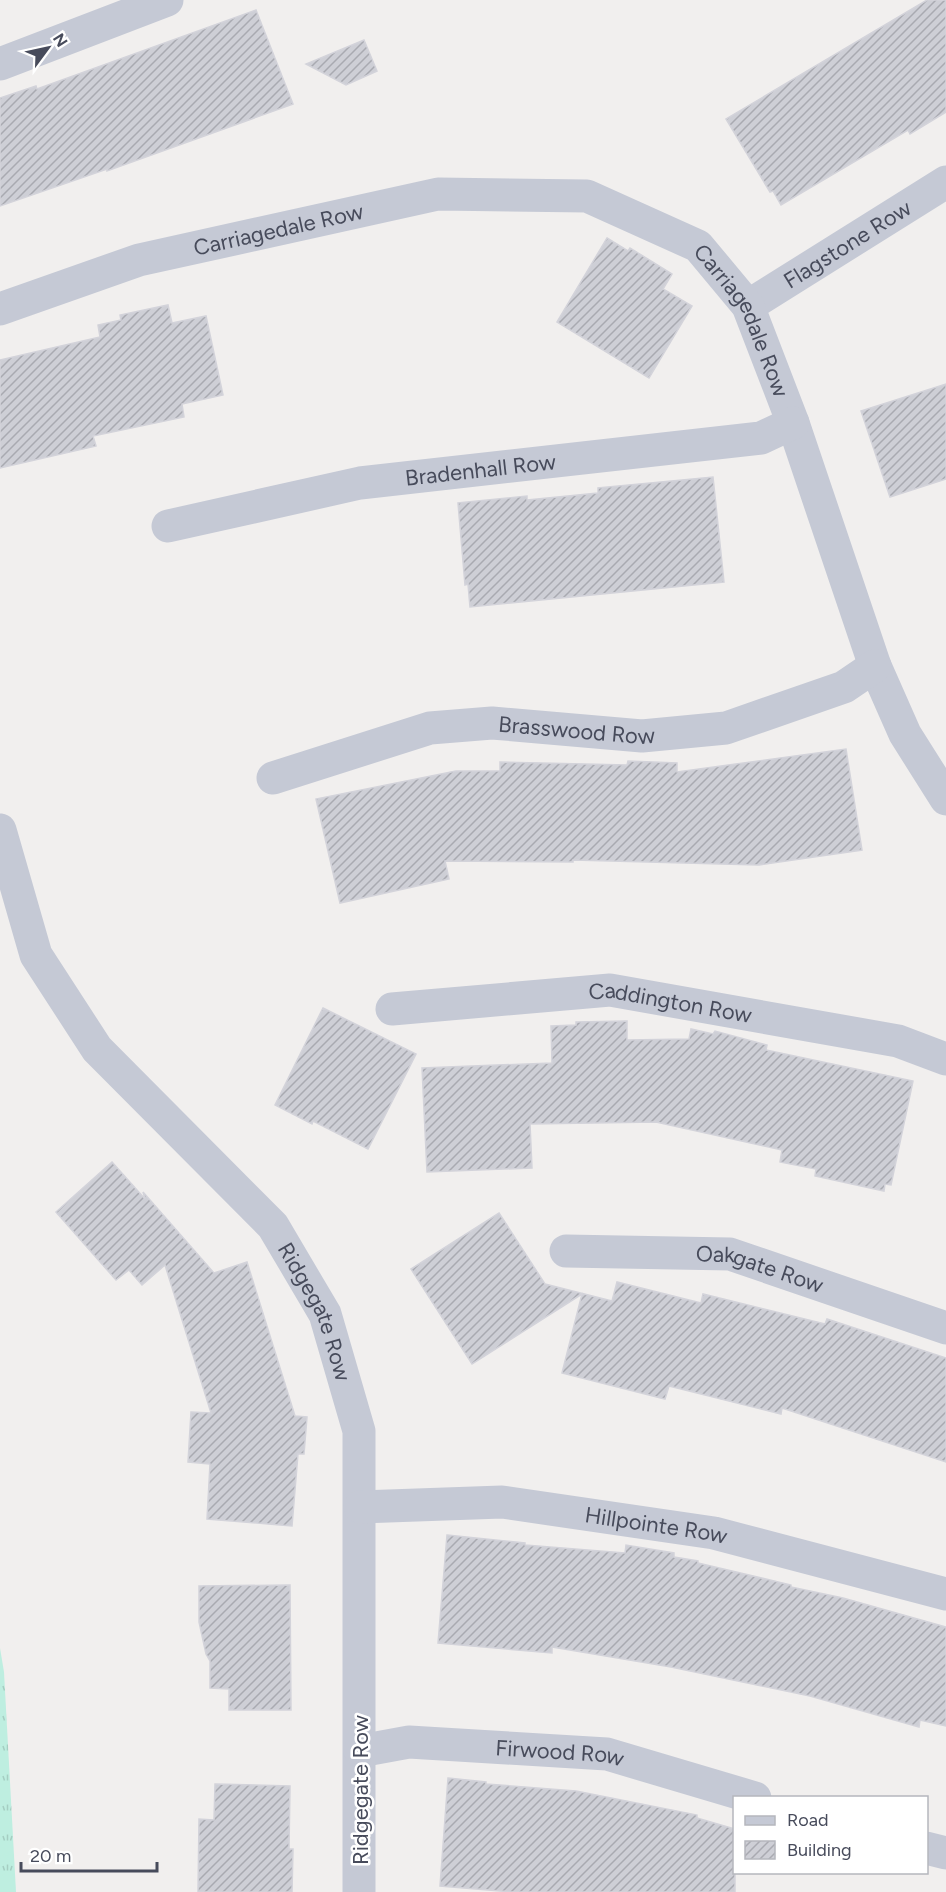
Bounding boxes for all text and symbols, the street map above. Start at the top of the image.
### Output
north arrow [18,18,78,78]
text: N [49,30,71,50]
street label: Flagstone Row [778,193,917,294]
street label: Carriagedale Row [191,197,366,261]
street label: Carriagedale Row [688,238,795,401]
street label: Bradenhall Row [404,448,558,491]
street label: Brasswood Row [497,710,657,750]
street label: Caddington Row [587,976,755,1029]
street label: Ridgegate Row [272,1237,357,1385]
street label: Oakgate Row [696,1240,828,1299]
street label: Hillpointe Row [583,1501,731,1550]
street label: Ridgegate Row [347,1714,374,1865]
street label: Firwood Row [495,1734,628,1772]
legend [733,1796,928,1874]
text: Road [787,1809,828,1831]
scale bar [21,1835,158,1873]
text: Building [787,1839,852,1861]
text: 20 m [30,1845,71,1867]

